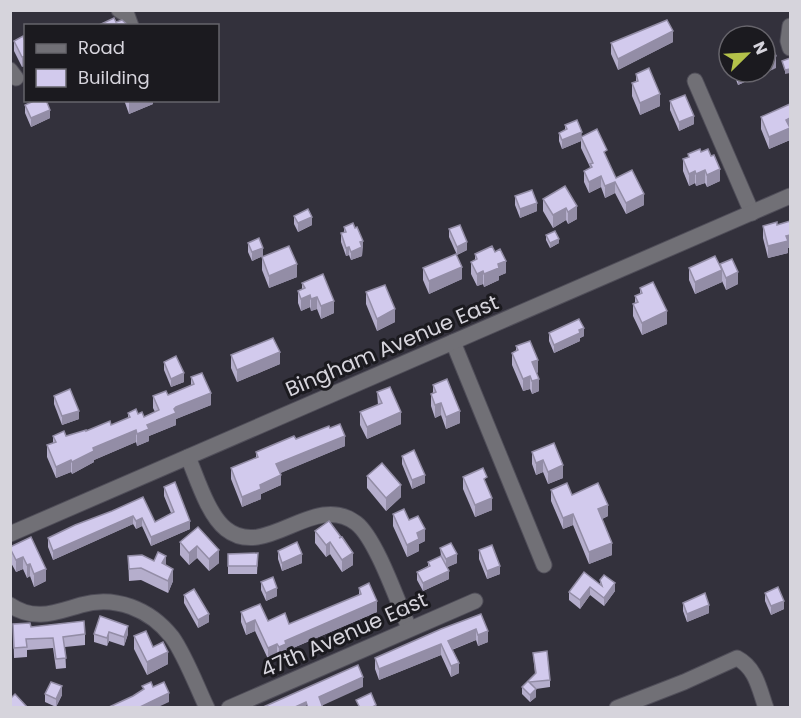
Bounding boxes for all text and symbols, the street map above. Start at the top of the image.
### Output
legend [24,24,219,102]
north arrow [717,24,777,84]
text: Road [78,35,125,60]
text: N [747,38,773,58]
text: Building [78,65,150,90]
street label: Bingham Avenue East [281,288,503,404]
street label: 47th Avenue East [256,585,432,684]

